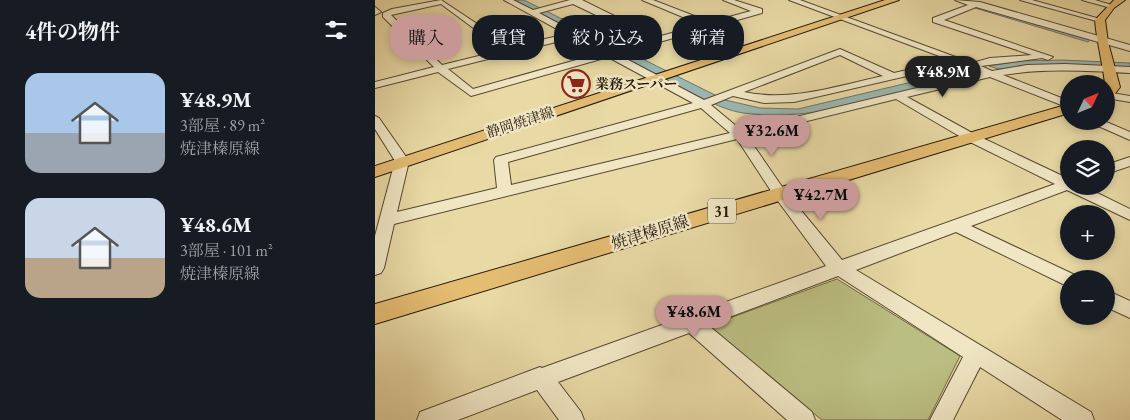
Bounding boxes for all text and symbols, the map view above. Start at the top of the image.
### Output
chip: 購入 [390,15,462,60]
chip: 賃貸 [472,15,544,60]
chip: 絞り込み [554,15,662,60]
chip: 新着 [672,15,744,60]
icon: filters [322,16,350,44]
text: 4件の物件 [25,18,120,45]
pin: ¥48.9M [902,56,984,98]
text: ¥48.9M [916,61,970,82]
supermarket icon: 業務スーパー [561,69,591,99]
place label: 業務スーパー [595,75,678,93]
north arrow [1060,75,1115,130]
map controls [1060,75,1115,325]
text: ¥48.9M [180,86,251,113]
icon: home [65,93,125,153]
street label: 静岡焼津線 [484,103,556,141]
pin: ¥32.6M [731,114,813,157]
text: 3部屋 · 89 m² [180,115,265,136]
text: ¥32.6M [745,120,799,141]
text: 焼津榛原線 [180,138,260,159]
button: layers [1060,140,1115,195]
pin: ¥42.7M [780,178,862,221]
text: ¥42.7M [794,184,848,205]
road number: 31 [708,198,736,224]
button: + [1060,205,1115,260]
street label: 焼津榛原線 [609,210,691,254]
text: ¥48.6M [180,211,251,238]
icon: home [65,218,125,278]
text: 3部屋 · 101 m² [180,240,273,261]
text: 焼津榛原線 [180,263,260,284]
button: − [1060,270,1115,325]
pin: ¥48.6M [653,296,735,338]
text: ¥48.6M [667,301,721,322]

